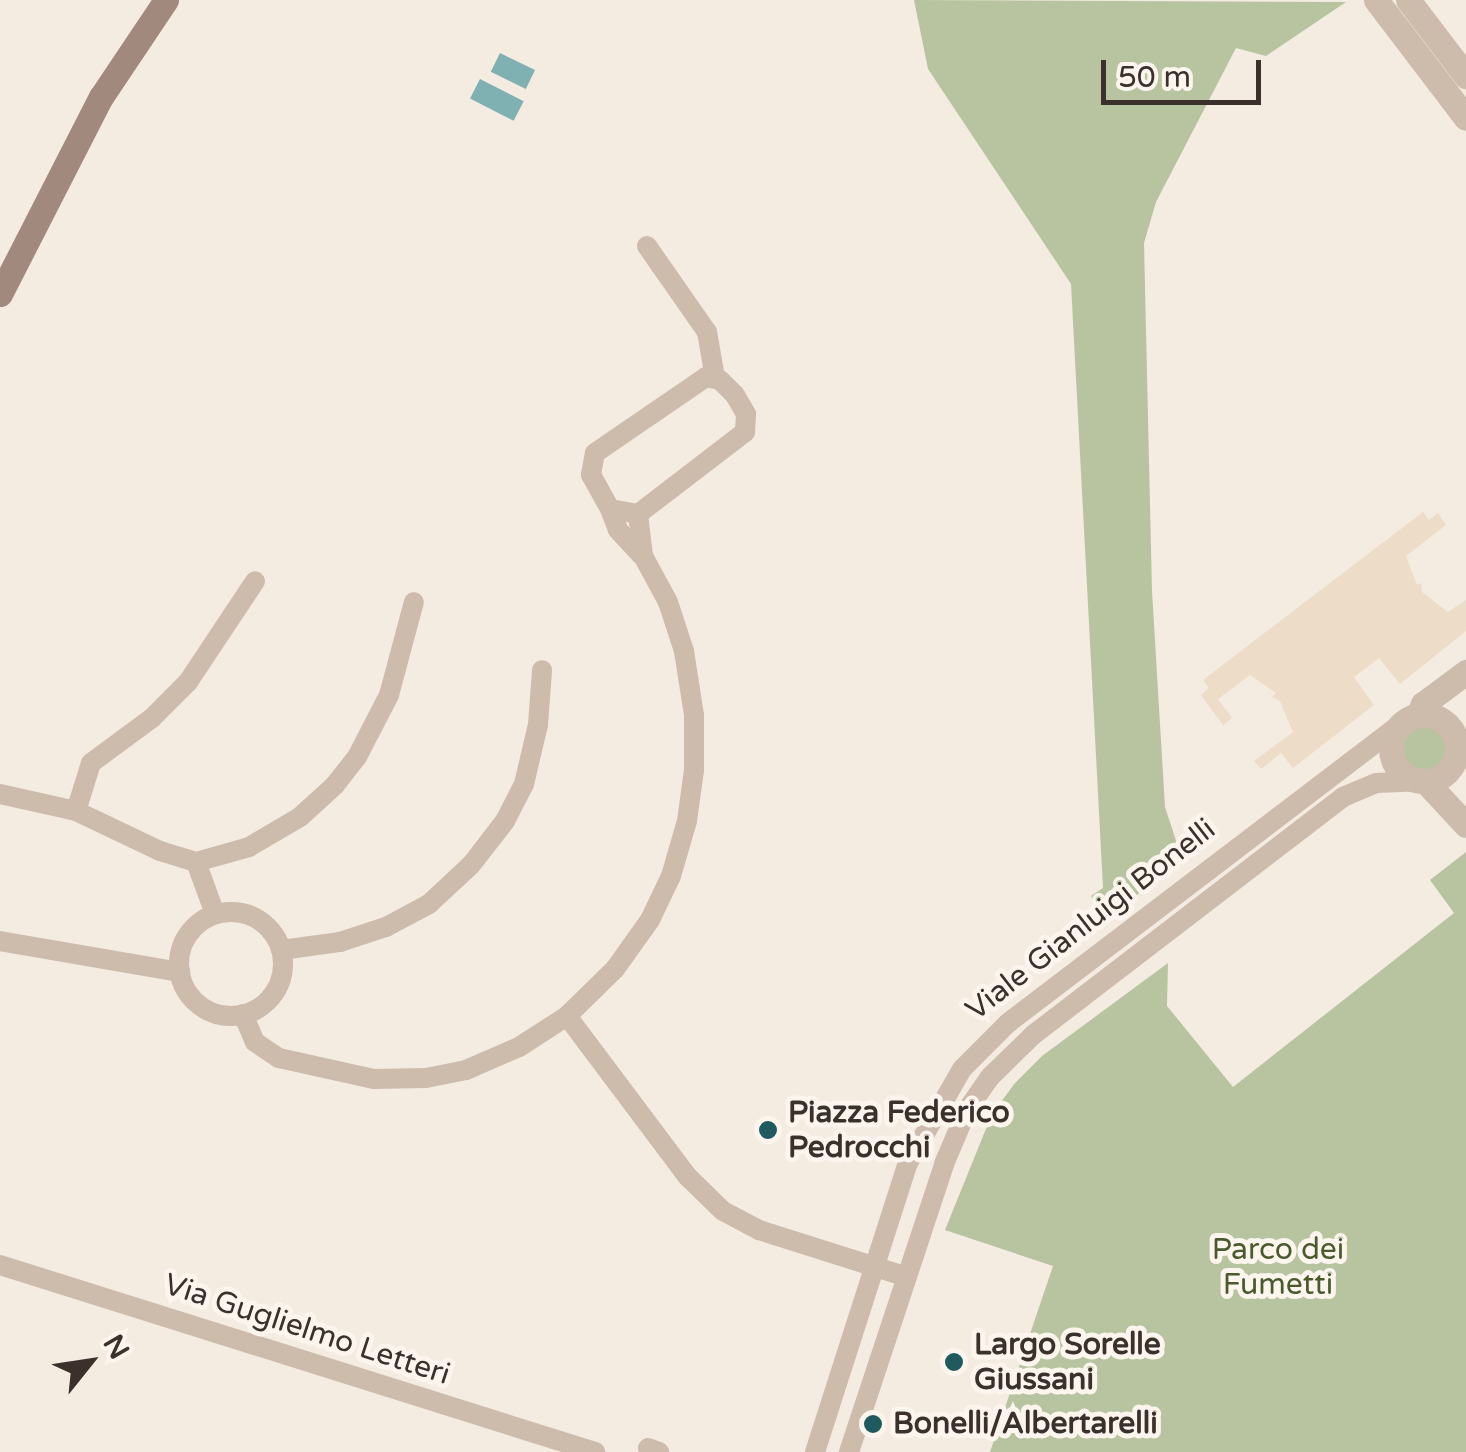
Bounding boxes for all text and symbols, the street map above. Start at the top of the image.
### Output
scale bar [1106,40,1266,102]
text: 50 m [1118,59,1191,96]
street label: Viale Gianluigi Bonelli [959,812,1223,1028]
place label: Piazza Federico Pedrocchi [788,1095,1010,1166]
marker: Piazza Federico Pedrocchi [757,1119,779,1141]
park label: Parco dei Fumetti [1212,1232,1344,1302]
street label: Via Guglielmo Letteri [160,1267,454,1393]
north arrow [40,1312,140,1412]
place label: Largo Sorelle Giussani [974,1327,1161,1398]
text: N [96,1329,136,1365]
marker: Largo Sorelle Giussani [943,1351,965,1373]
place label: Bonelli/Albertarelli [893,1406,1158,1442]
marker: Bonelli/Albertarelli [862,1413,884,1435]

